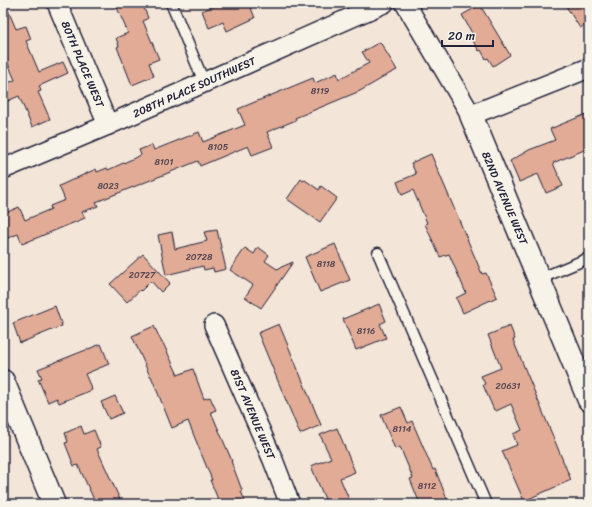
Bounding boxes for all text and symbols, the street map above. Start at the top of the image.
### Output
street label: 80TH PLACE WEST [56,18,110,112]
scale bar [442,22,493,48]
text: 20 m [448,25,475,47]
street label: 208TH PLACE SOUTHWEST [130,51,260,123]
house number: 8119 [311,83,330,99]
house number: 8105 [208,139,229,155]
street label: 82ND AVENUE WEST [476,148,533,249]
house number: 8101 [155,154,174,170]
house number: 8023 [97,178,119,194]
house number: 20728 [186,249,213,265]
house number: 8118 [317,256,336,272]
house number: 20727 [129,267,156,283]
house number: 8116 [357,323,375,339]
street label: 81ST AVENUE WEST [225,366,281,463]
house number: 20631 [496,378,521,394]
house number: 8114 [393,421,412,437]
house number: 8112 [418,478,436,494]

